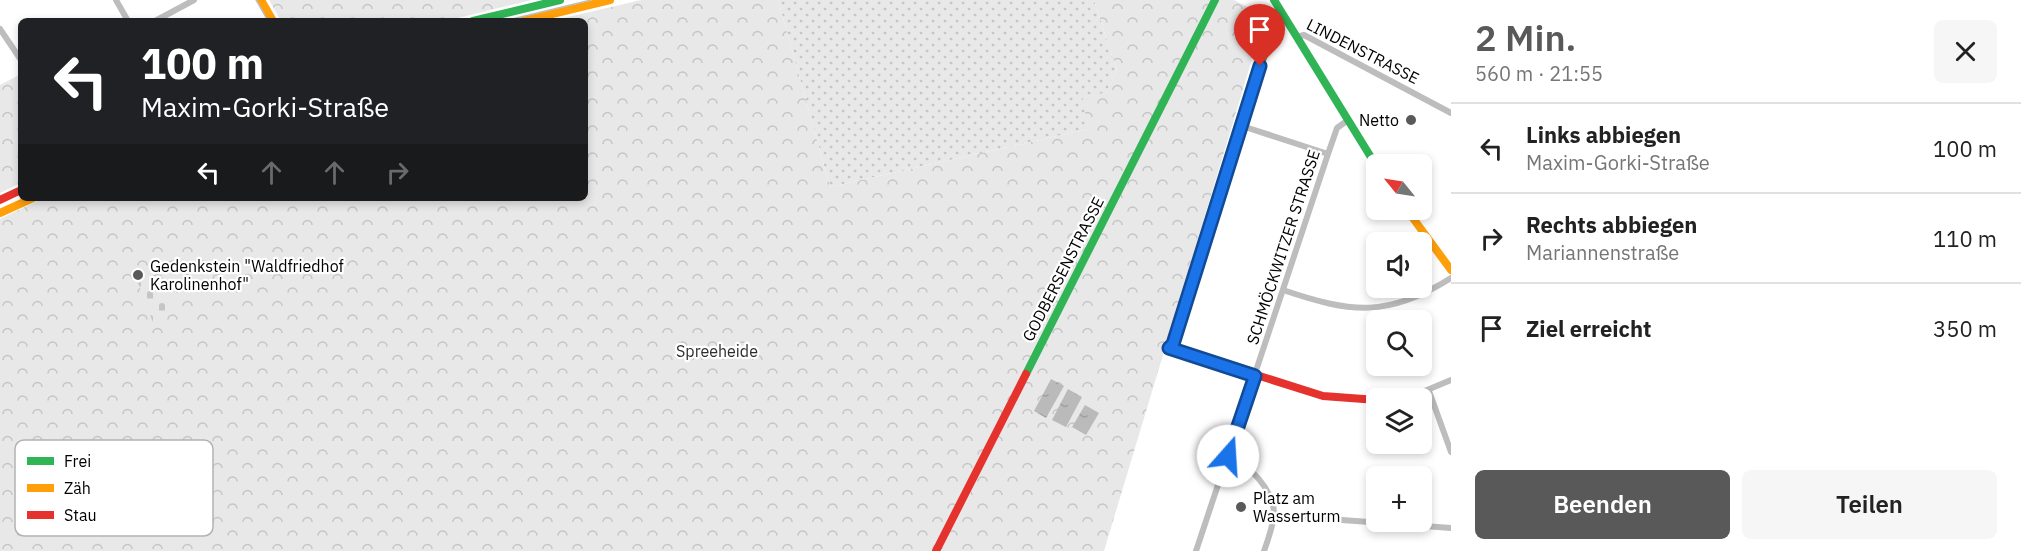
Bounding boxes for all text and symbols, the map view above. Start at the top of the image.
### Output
pin [1234,4,1285,66]
icon: arrive [1243,13,1276,46]
street label: LINDENSTRASSE [1303,14,1423,88]
text: 2 Min. [1475,14,1576,61]
button: close [1934,20,1997,83]
text: 100 m [141,36,264,91]
icon: left [42,42,120,120]
text: 560 m · 21:55 [1475,60,1603,87]
text: Maxim-Gorki-Straße [141,89,389,124]
place label: Netto [1359,110,1399,130]
marker: Netto [1404,113,1418,127]
text: Links abbiegen [1526,120,1681,149]
icon: left [1475,132,1508,165]
text: 100 m [1933,134,1997,163]
street label: SCHMÖCKWITZER STRASSE [1242,147,1324,347]
text: Maxim-Gorki-Straße [1526,149,1710,176]
north arrow [1366,154,1432,220]
map controls [1366,154,1432,532]
icon: left [192,156,225,189]
icon: ahead [255,156,288,189]
icon: ahead [318,156,351,189]
icon: right [381,156,414,189]
street label: GODBERSENSTRASSE [1018,193,1108,345]
text: Rechts abbiegen [1526,210,1697,239]
icon: right [1475,222,1508,255]
text: 110 m [1933,224,1997,253]
button: sound [1366,232,1432,298]
text: Mariannenstraße [1526,239,1679,266]
place label: Gedenkstein "Waldfriedhof Karolinenhof" [150,256,344,294]
marker: Gedenkstein "Waldfriedhof Karolinenhof" [131,268,145,282]
button: search [1366,310,1432,376]
icon: arrive [1475,312,1508,345]
text: Ziel erreicht [1526,314,1651,343]
text: 350 m [1933,314,1997,343]
park label: Spreeheide [676,341,758,361]
button: layers [1366,388,1432,454]
position arrow [1196,424,1260,488]
legend [15,440,213,536]
text: Frei [64,451,91,471]
button: + [1366,466,1432,532]
button: Beenden [1475,470,1730,539]
button: Teilen [1742,470,1997,539]
text: Zäh [64,478,91,498]
place label: Platz am Wasserturm [1253,488,1340,526]
marker: Platz am Wasserturm [1234,500,1248,514]
text: Stau [64,505,97,525]

